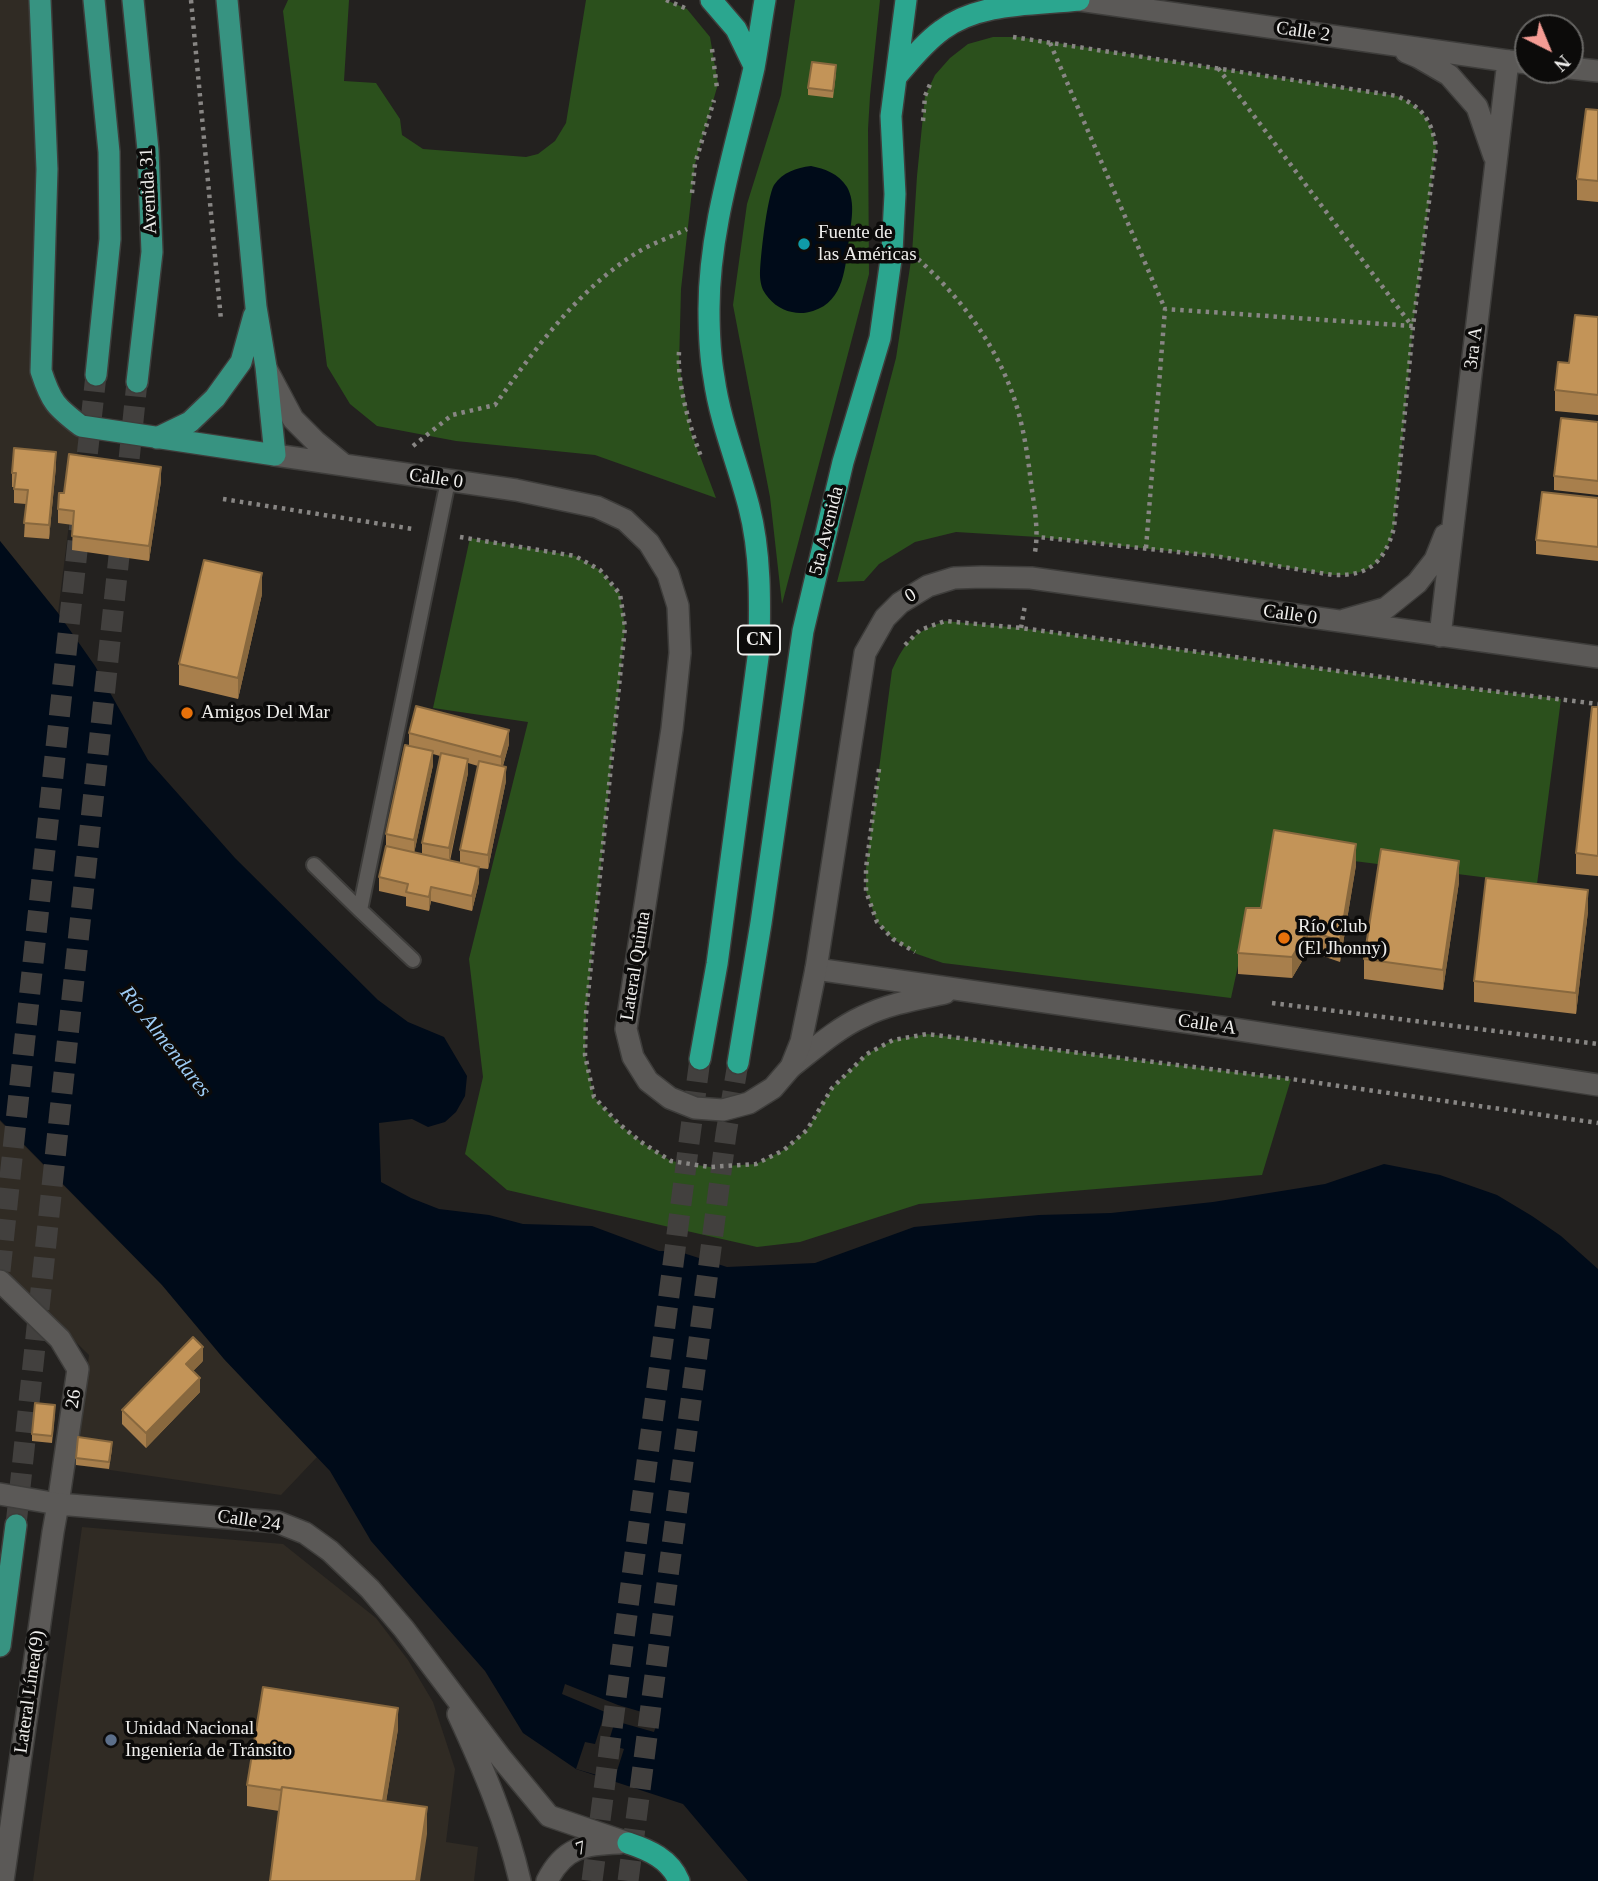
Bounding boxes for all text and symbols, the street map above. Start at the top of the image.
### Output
north arrow [1514,14,1584,84]
street label: Calle 2 [1275,17,1331,47]
text: N [1550,51,1574,76]
street label: Avenida 31 [135,147,163,235]
place label: Fuente de las Américas [818,222,917,266]
marker: Fuente de las Américas [796,236,812,252]
street label: 3ra A [1460,325,1488,371]
street label: Calle 0 [408,464,464,494]
street label: 5ta Avenida [805,484,849,578]
street label: 0 [901,584,921,608]
street label: Calle 0 [1262,600,1318,630]
road number: CN [738,626,780,654]
place label: Amigos Del Mar [201,702,330,724]
marker: Amigos Del Mar [179,705,195,721]
street label: Lateral Quinta [616,910,656,1022]
place label: Río Club (El Jhonny) [1298,916,1387,960]
marker: Río Club (El Jhonny) [1276,930,1292,946]
water label: Río Almendares [114,981,216,1103]
street label: Calle A [1176,1010,1238,1040]
street label: 26 [61,1388,87,1410]
street label: Calle 24 [216,1505,282,1537]
street label: Lateral Línea(9) [10,1629,50,1755]
place label: Unidad Nacional Ingeniería de Tránsito [125,1718,292,1762]
marker: Unidad Nacional Ingeniería de Tránsito [103,1732,119,1748]
street label: 7 [573,1837,589,1861]

